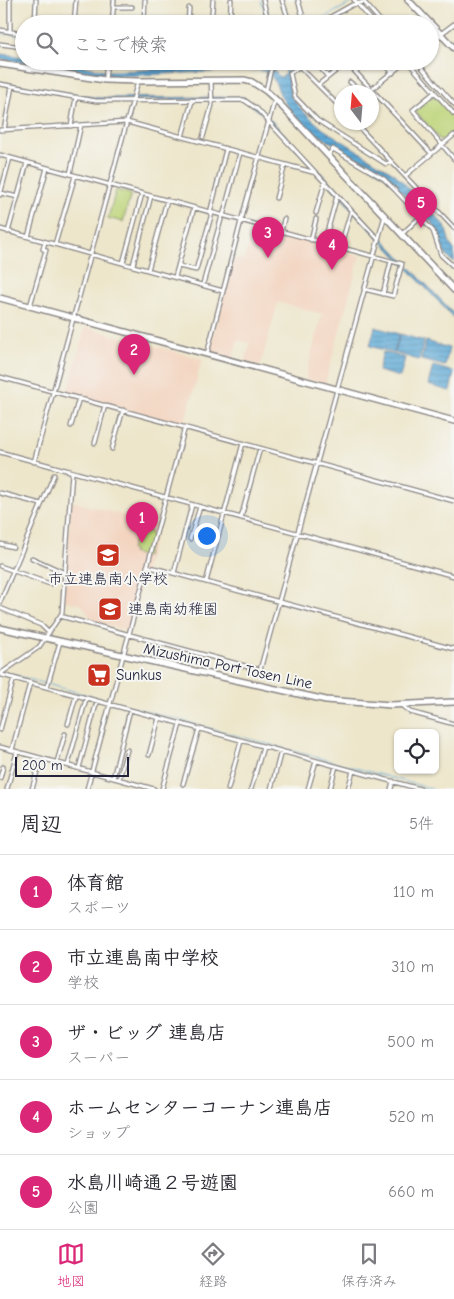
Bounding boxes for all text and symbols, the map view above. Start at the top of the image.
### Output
search box [15,15,439,70]
icon: search [33,29,61,57]
text: ここで検索 [73,34,168,56]
north arrow [334,85,379,130]
pin: 5 [405,187,437,228]
pin: 3 [252,217,284,258]
pin: 4 [316,229,348,270]
pin: 2 [118,334,150,375]
pin: 1 [126,502,158,543]
your location [194,523,220,549]
school or university icon: 市立連島南小学校 [95,542,121,568]
place label: 市立連島南小学校 [48,570,168,588]
school or university icon: 連島南幼稚園 [97,596,123,622]
place label: 連島南幼稚園 [128,600,218,618]
street label: Mizushima Port Tosen Line [142,639,314,693]
supermarket icon: Sunkus [86,662,112,688]
place label: Sunkus [116,666,161,684]
map controls [394,729,439,774]
button: locate [394,729,439,774]
scale bar [15,754,129,777]
text: 200 m [22,757,63,774]
text: 周辺 [20,812,62,836]
text: 5件 [409,815,434,833]
text: 体育館 [67,872,124,894]
text: 1 [33,883,39,901]
text: 110 m [393,883,434,901]
text: スポーツ [67,899,131,917]
text: 市立連島南中学校 [67,947,219,969]
text: 2 [32,958,40,976]
text: 310 m [391,958,434,976]
text: 学校 [67,974,99,992]
text: ザ・ビッグ 連島店 [67,1022,226,1044]
text: 3 [32,1033,40,1051]
text: 500 m [387,1033,434,1051]
text: スーパー [67,1049,130,1067]
text: ホームセンターコーナン連島店 [67,1097,332,1119]
text: 4 [32,1108,40,1126]
text: 520 m [389,1108,434,1126]
text: ショップ [67,1124,130,1142]
text: 水島川崎通２号遊園 [67,1172,238,1194]
text: 5 [32,1183,40,1201]
text: 660 m [388,1183,434,1201]
text: 公園 [67,1199,99,1217]
tab: 地図 [57,1240,85,1290]
tab: 経路 [199,1240,227,1290]
tab: 保存済み [341,1240,397,1290]

